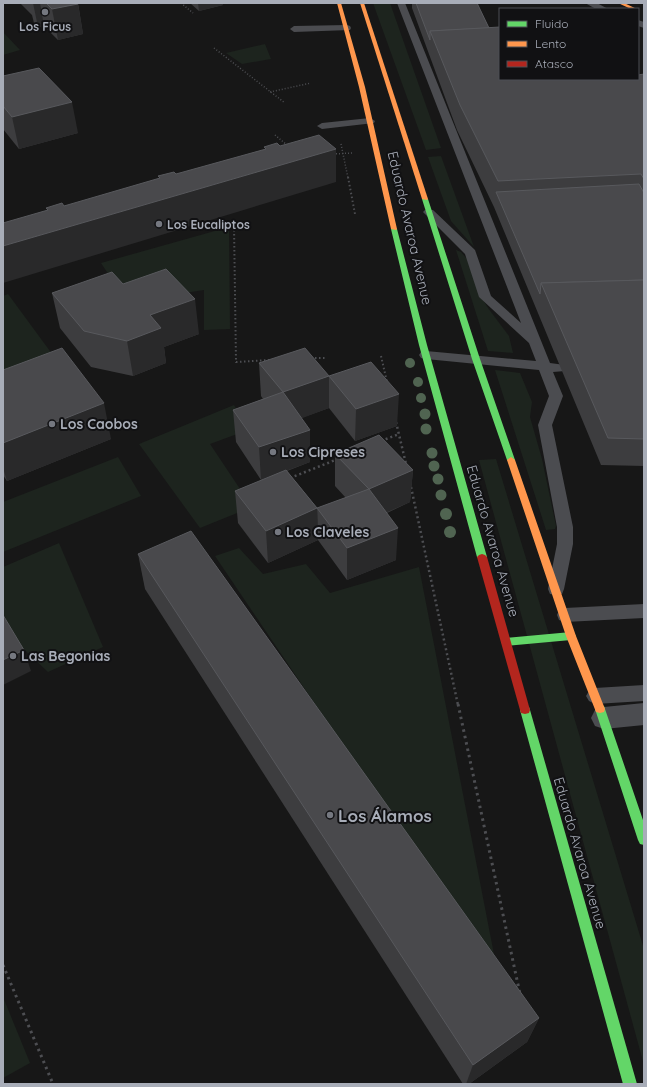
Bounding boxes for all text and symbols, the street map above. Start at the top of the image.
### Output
marker: Los Ficus [40,7,50,17]
legend [499,8,639,80]
text: Fluido [535,16,568,31]
place label: Los Ficus [19,19,71,34]
text: Lento [535,36,566,51]
text: Atasco [535,56,573,71]
street label: Eduardo Avaroa Avenue [384,149,436,307]
place label: Los Eucaliptos [167,217,250,232]
marker: Los Eucaliptos [154,219,164,229]
place label: Los Caobos [60,415,138,433]
marker: Los Caobos [47,419,57,429]
place label: Los Cipreses [281,443,365,461]
marker: Los Cipreses [268,447,278,457]
street label: Eduardo Avaroa Avenue [463,463,523,619]
place label: Los Claveles [286,523,369,541]
marker: Los Claveles [273,527,283,537]
place label: Las Begonias [21,647,111,665]
marker: Las Begonias [8,651,18,661]
street label: Eduardo Avaroa Avenue [550,775,610,931]
place label: Los Álamos [338,805,432,826]
marker: Los Álamos [325,810,335,820]

